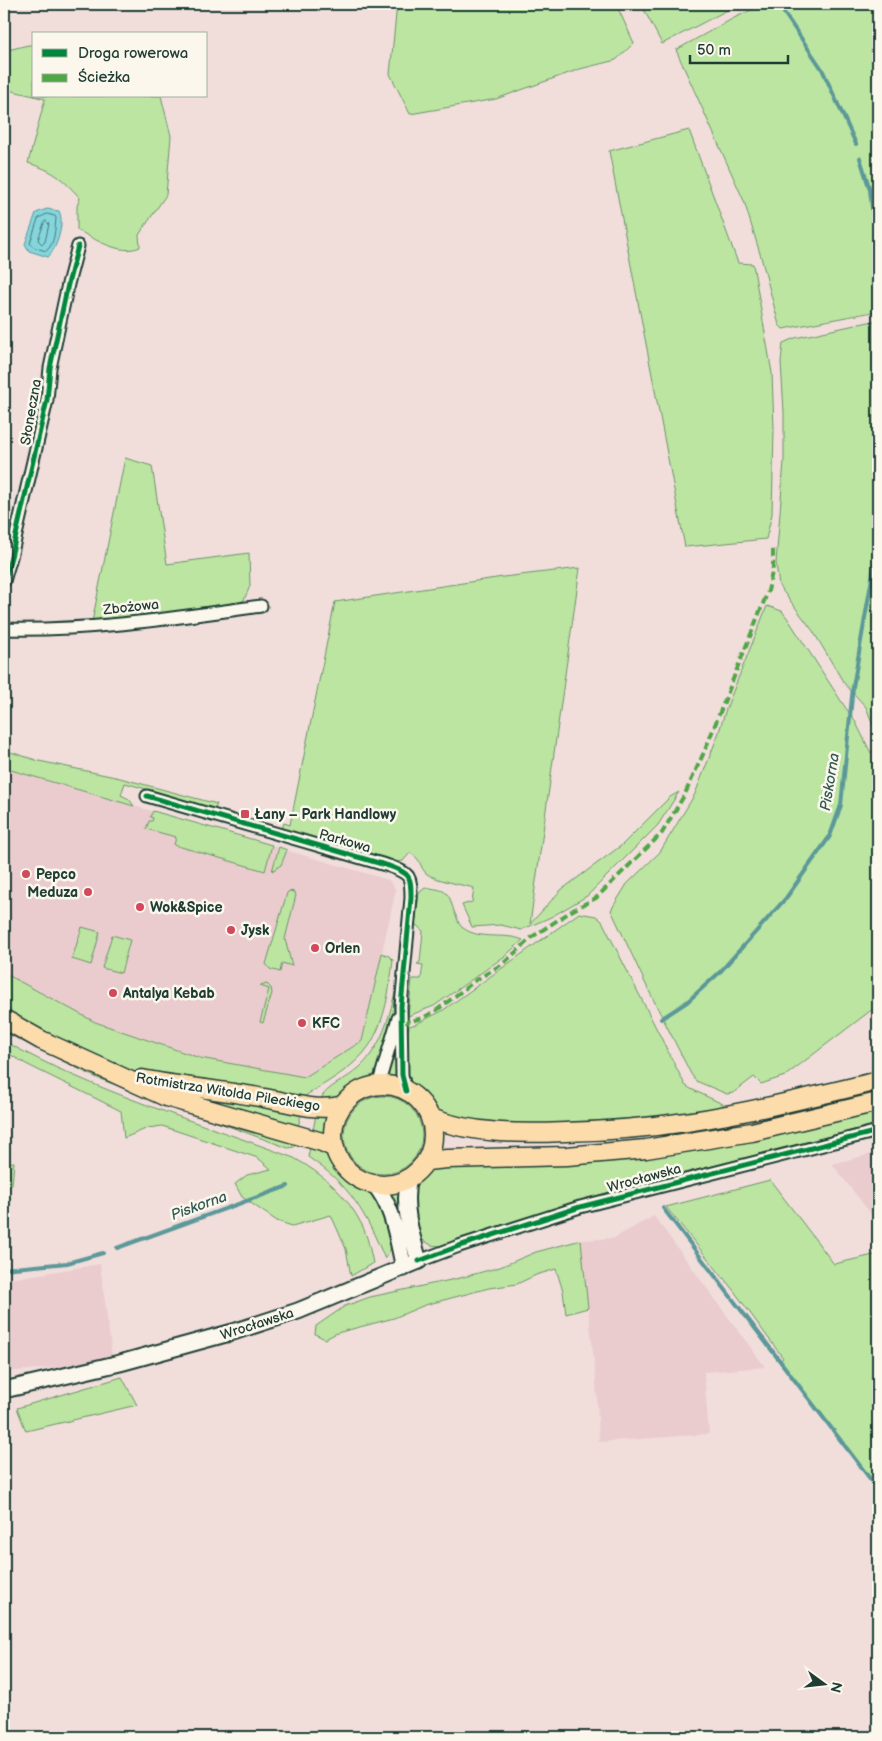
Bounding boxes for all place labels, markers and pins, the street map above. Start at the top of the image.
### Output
place label: Łany – Park Handlowy [254,806,397,823]
marker: Łany – Park Handlowy [239,808,251,820]
place label: Pepco [36,866,76,883]
marker: Pepco [20,868,32,880]
place label: Meduza [27,884,78,901]
marker: Meduza [82,886,94,898]
place label: Wok&Spice [150,899,223,916]
marker: Wok&Spice [134,901,146,913]
place label: Jysk [241,922,270,939]
marker: Jysk [225,924,237,936]
place label: Orlen [325,940,360,957]
marker: Orlen [309,942,321,954]
place label: Antalya Kebab [122,985,215,1002]
marker: Antalya Kebab [107,987,119,999]
place label: KFC [312,1015,340,1032]
marker: KFC [296,1017,308,1029]

